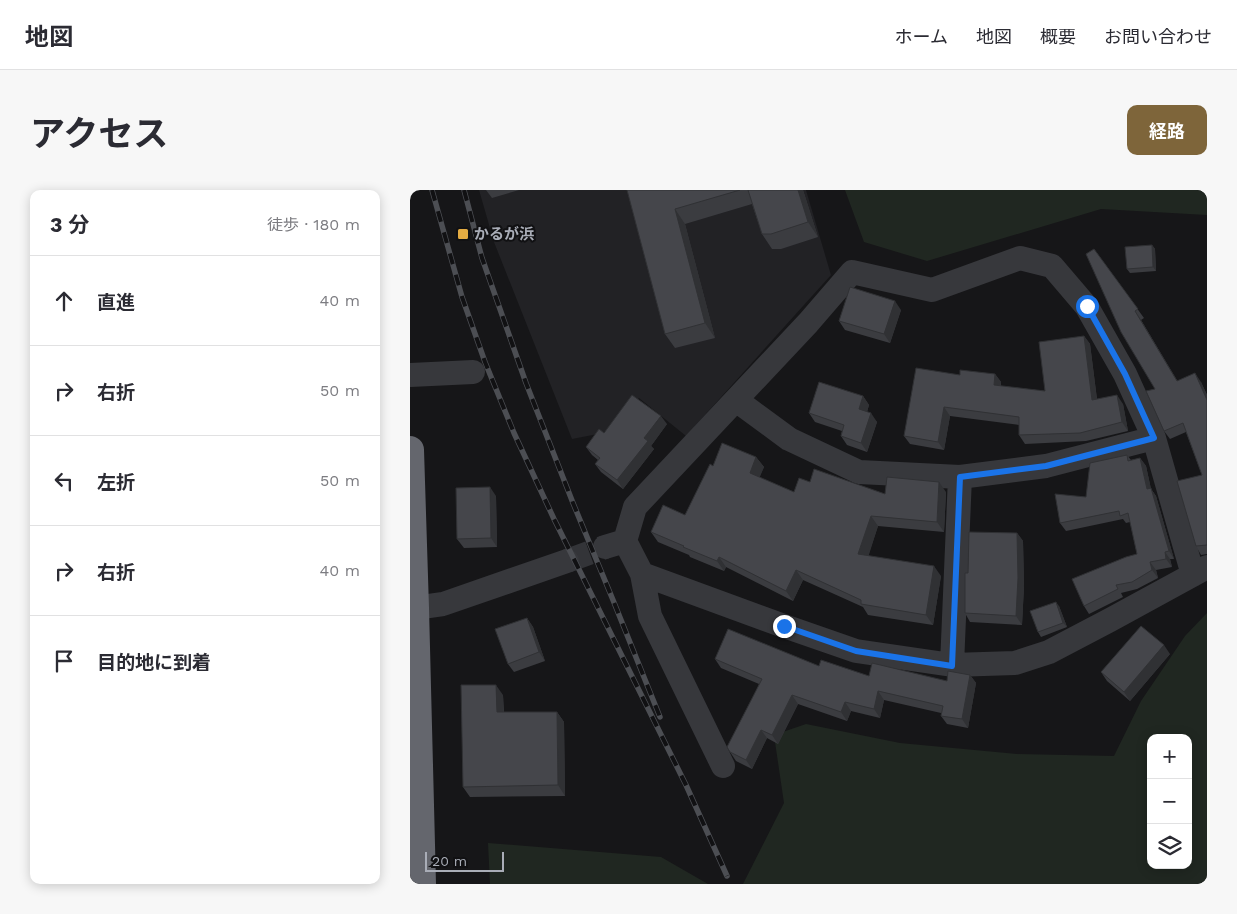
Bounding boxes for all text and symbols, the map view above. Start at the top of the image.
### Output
text: 地図 [25,23,73,51]
text: ホーム [895,26,948,47]
text: 地図 [976,26,1012,47]
text: 概要 [1040,26,1076,47]
text: お問い合わせ [1104,26,1212,47]
button: 経路 [1127,105,1207,155]
text: アクセス [30,113,168,155]
text: 3 分 [50,212,89,237]
text: 徒歩 · 180 m [267,215,360,234]
place label: かるが浜 [474,225,535,243]
marker: かるが浜 [456,227,470,241]
icon: ahead [50,287,78,315]
text: 直進 [97,291,135,314]
text: 40 m [320,291,360,310]
route start [1076,295,1099,318]
icon: right [50,377,78,405]
text: 右折 [97,381,135,404]
text: 50 m [320,381,360,400]
icon: left [50,467,78,495]
text: 左折 [97,471,135,494]
text: 50 m [320,471,360,490]
icon: right [50,557,78,585]
text: 右折 [97,561,135,584]
text: 40 m [320,561,360,580]
route end [773,615,796,638]
icon: arrive [50,647,78,675]
text: 目的地に到着 [97,651,211,674]
map controls [1147,734,1192,869]
button: + [1147,734,1192,779]
button: − [1147,779,1192,824]
button: layers [1147,824,1192,869]
scale bar [425,849,504,872]
text: 20 m [432,853,467,869]

